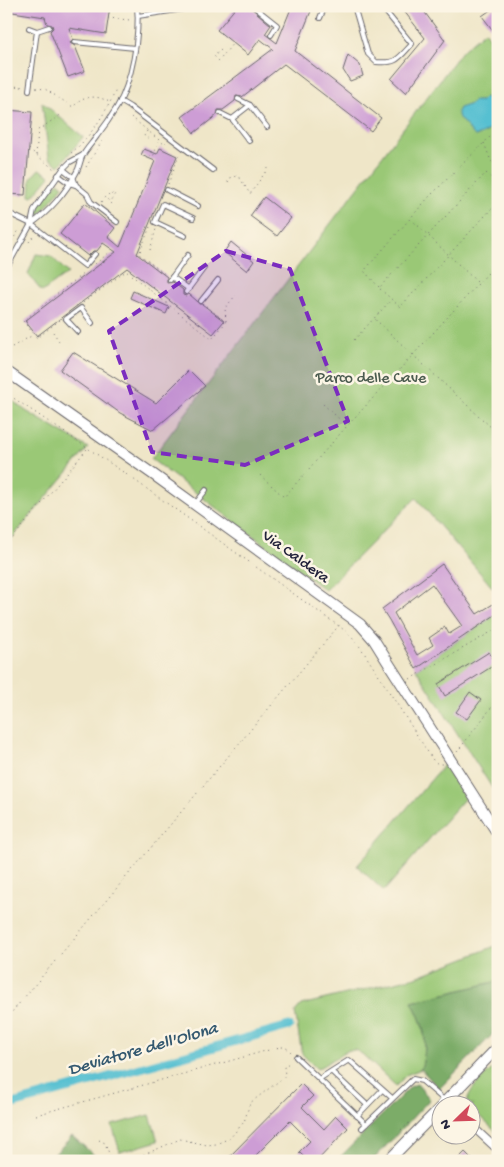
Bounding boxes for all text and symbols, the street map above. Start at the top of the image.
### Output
park label: Parco delle Cave [315,370,427,389]
street label: Via Caldera [257,527,333,589]
water label: Deviatore dell'Olona [66,1018,221,1081]
north arrow [432,1094,482,1144]
text: N [437,1117,456,1132]

